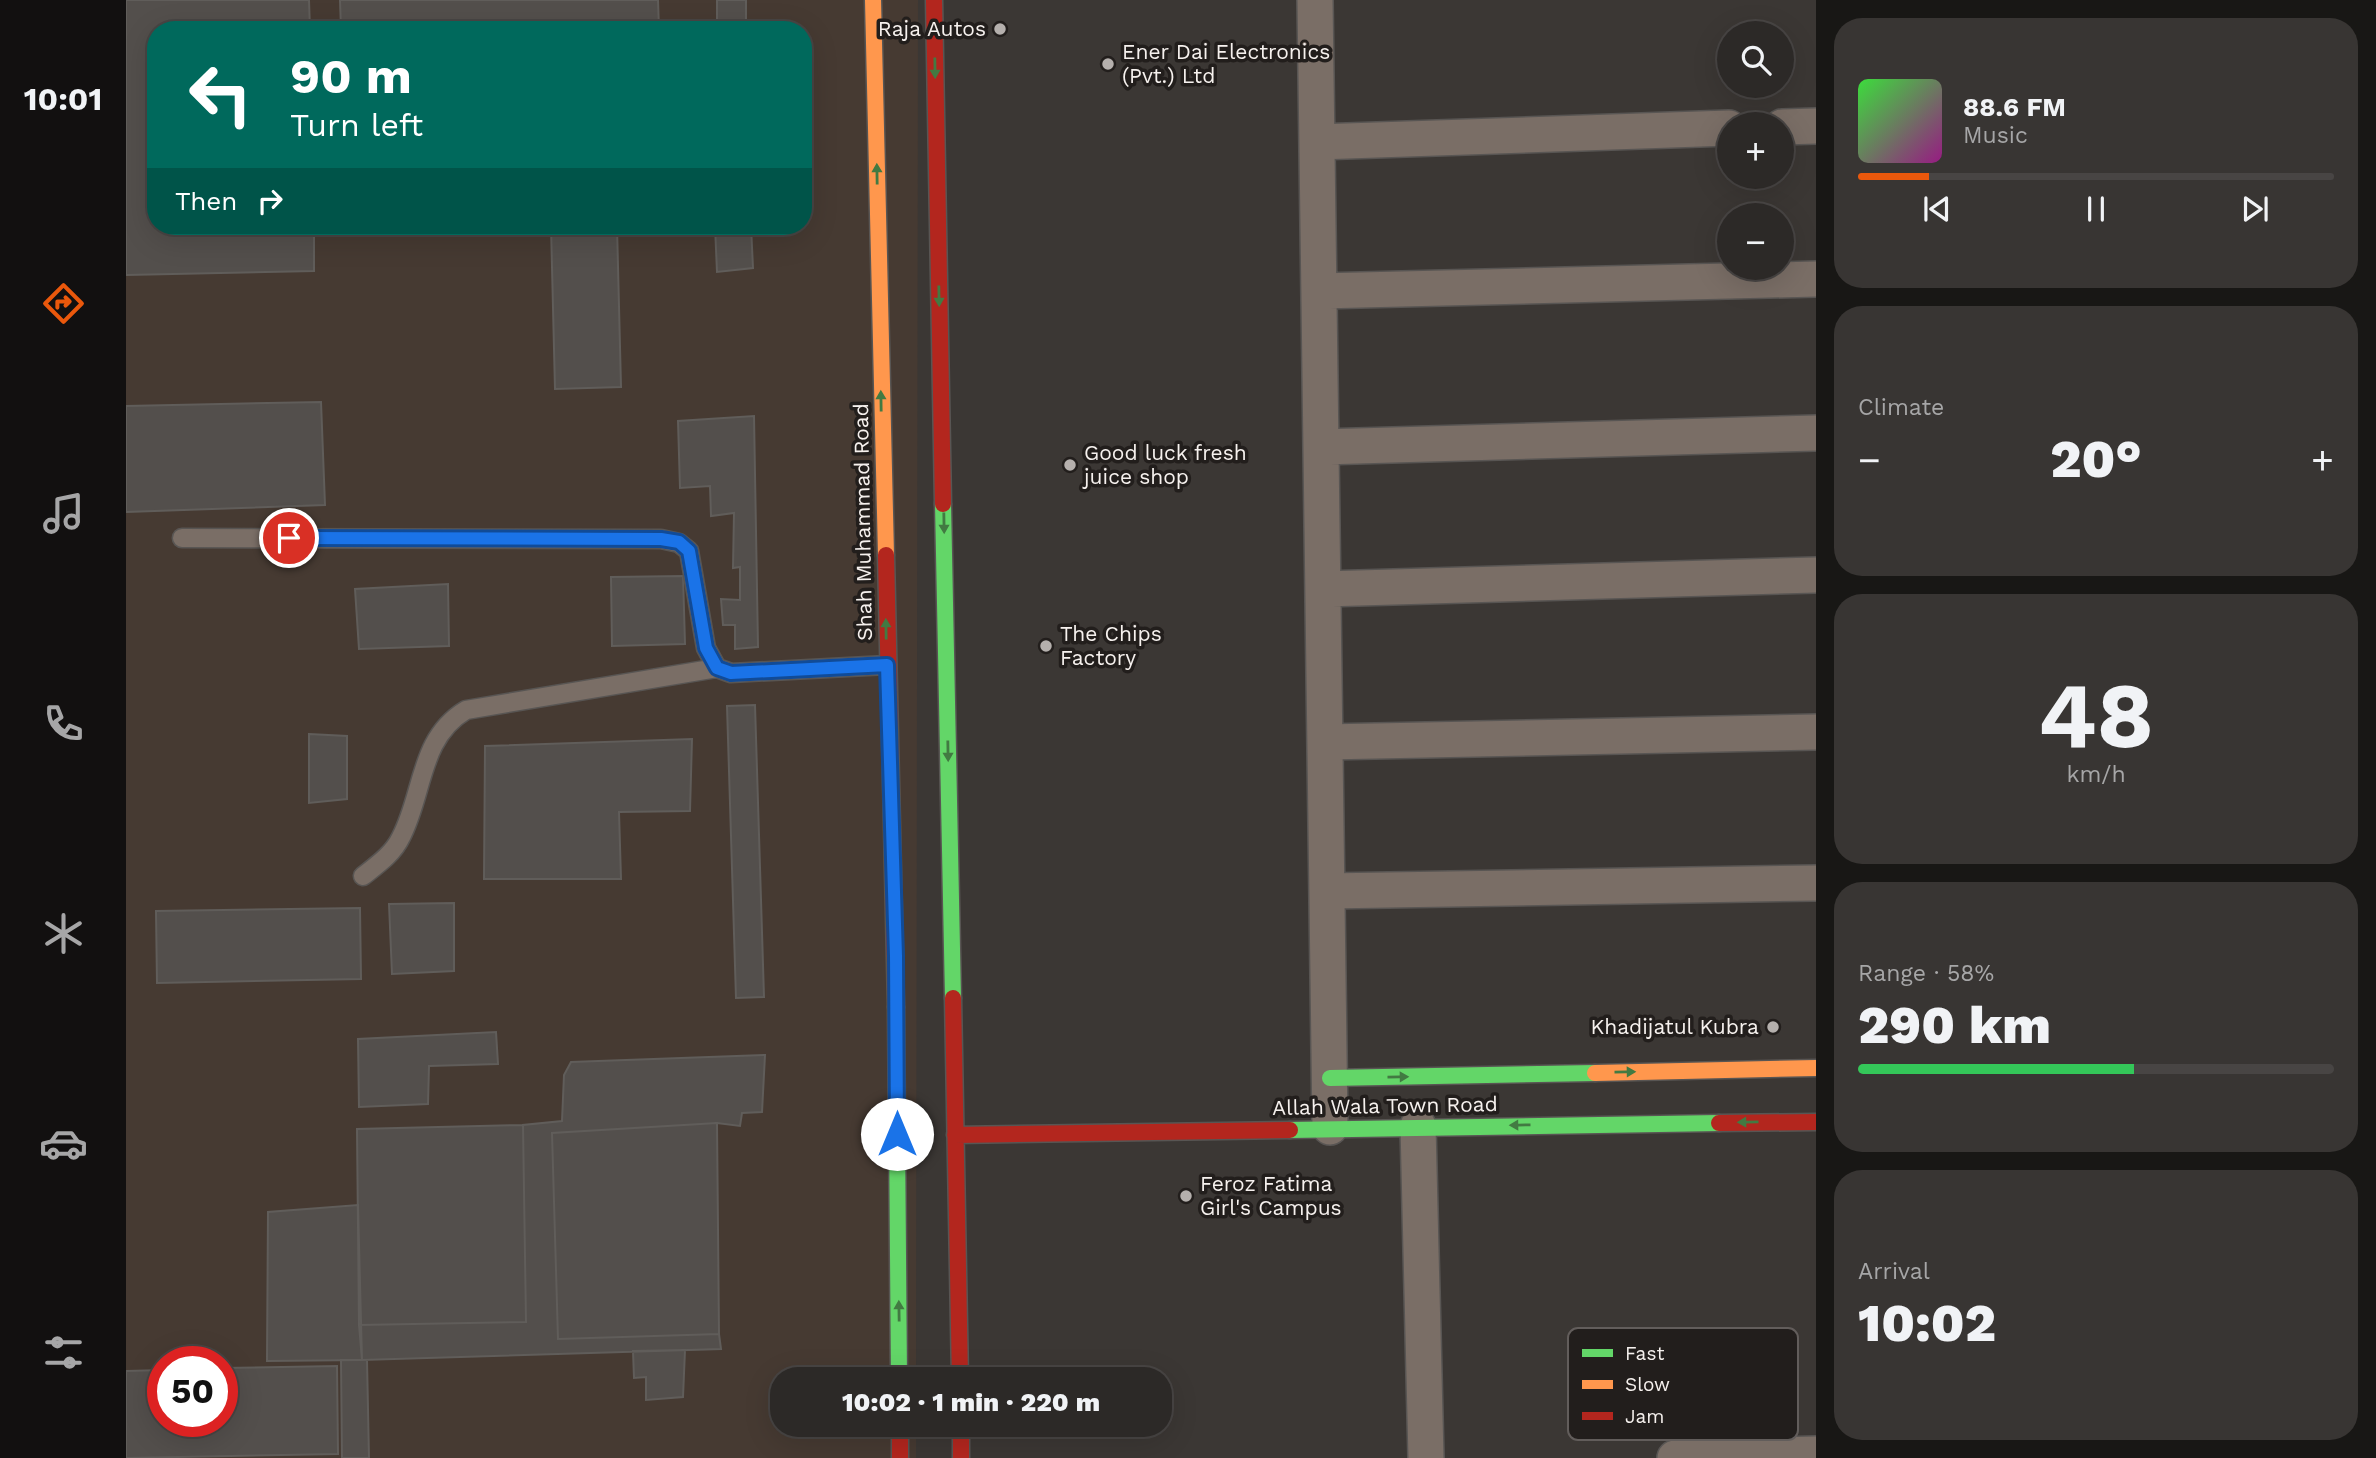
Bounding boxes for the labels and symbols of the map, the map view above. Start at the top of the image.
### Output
place label: Raja Autos [878,16,986,41]
marker: Raja Autos [992,21,1008,37]
place label: Ener Dai Electronics (Pvt.) Ltd [1122,39,1330,88]
marker: Ener Dai Electronics (Pvt.) Ltd [1100,56,1116,72]
one-way arrow [929,57,941,79]
one-way arrow [871,163,882,185]
one-way arrow [934,285,945,307]
one-way arrow [876,390,887,412]
street label: Shah Muhammad Road [848,403,877,641]
place label: Good luck fresh juice shop [1082,440,1247,489]
marker: Good luck fresh juice shop [1062,457,1078,473]
pin [259,508,319,568]
one-way arrow [938,512,949,534]
one-way arrow [880,617,892,639]
place label: The Chips Factory [1060,621,1162,670]
marker: The Chips Factory [1038,638,1054,654]
one-way arrow [942,740,954,762]
place label: Khadijatul Kubra [1590,1014,1759,1039]
marker: Khadijatul Kubra [1765,1019,1781,1035]
one-way arrow [1615,1066,1637,1078]
one-way arrow [1387,1071,1409,1083]
street label: Allah Wala Town Road [1272,1091,1498,1120]
position arrow [860,1097,934,1171]
one-way arrow [1737,1116,1759,1128]
one-way arrow [1509,1119,1531,1131]
place label: Feroz Fatima Girl's Campus [1200,1171,1342,1220]
marker: Feroz Fatima Girl's Campus [1178,1188,1194,1204]
one-way arrow [893,1300,904,1322]
legend [1568,1328,1798,1440]
text: Fast [1625,1342,1664,1365]
speed limit sign: 50 [147,1346,238,1437]
text: Slow [1625,1373,1670,1396]
text: Jam [1625,1405,1664,1428]

